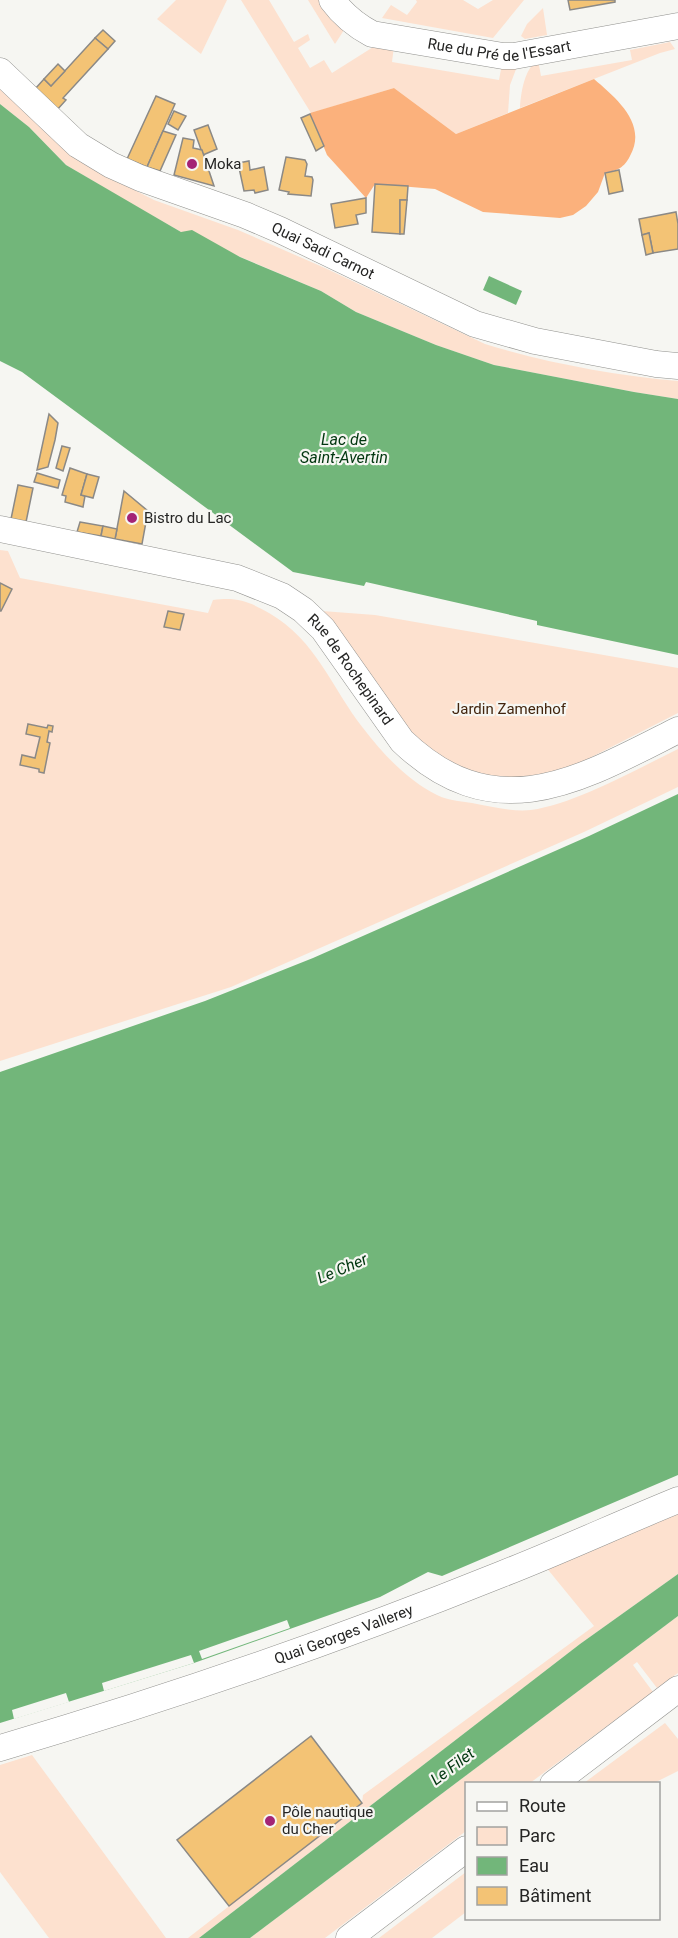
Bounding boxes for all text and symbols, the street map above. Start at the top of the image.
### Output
street label: Rue du Pré de l'Essart [426,34,572,65]
place label: Moka [204,155,241,173]
marker: Moka [185,157,199,171]
street label: Quai Sadi Carnot [269,218,377,283]
water label: Lac de Saint-Avertin [300,430,388,467]
place label: Bistro du Lac [144,509,232,527]
marker: Bistro du Lac [125,511,139,525]
street label: Rue de Rochepinard [304,610,397,728]
park label: Jardin Zamenhof [452,700,567,718]
water label: Le Cher [314,1249,371,1287]
street label: Quai Georges Vallerey [272,1601,416,1668]
water label: Le Filet [427,1743,479,1789]
legend [465,1782,660,1920]
text: Route [519,1795,566,1816]
place label: Pôle nautique du Cher [282,1803,373,1838]
marker: Pôle nautique du Cher [263,1814,277,1828]
text: Parc [519,1825,555,1846]
text: Eau [519,1855,549,1876]
text: Bâtiment [519,1885,592,1906]

